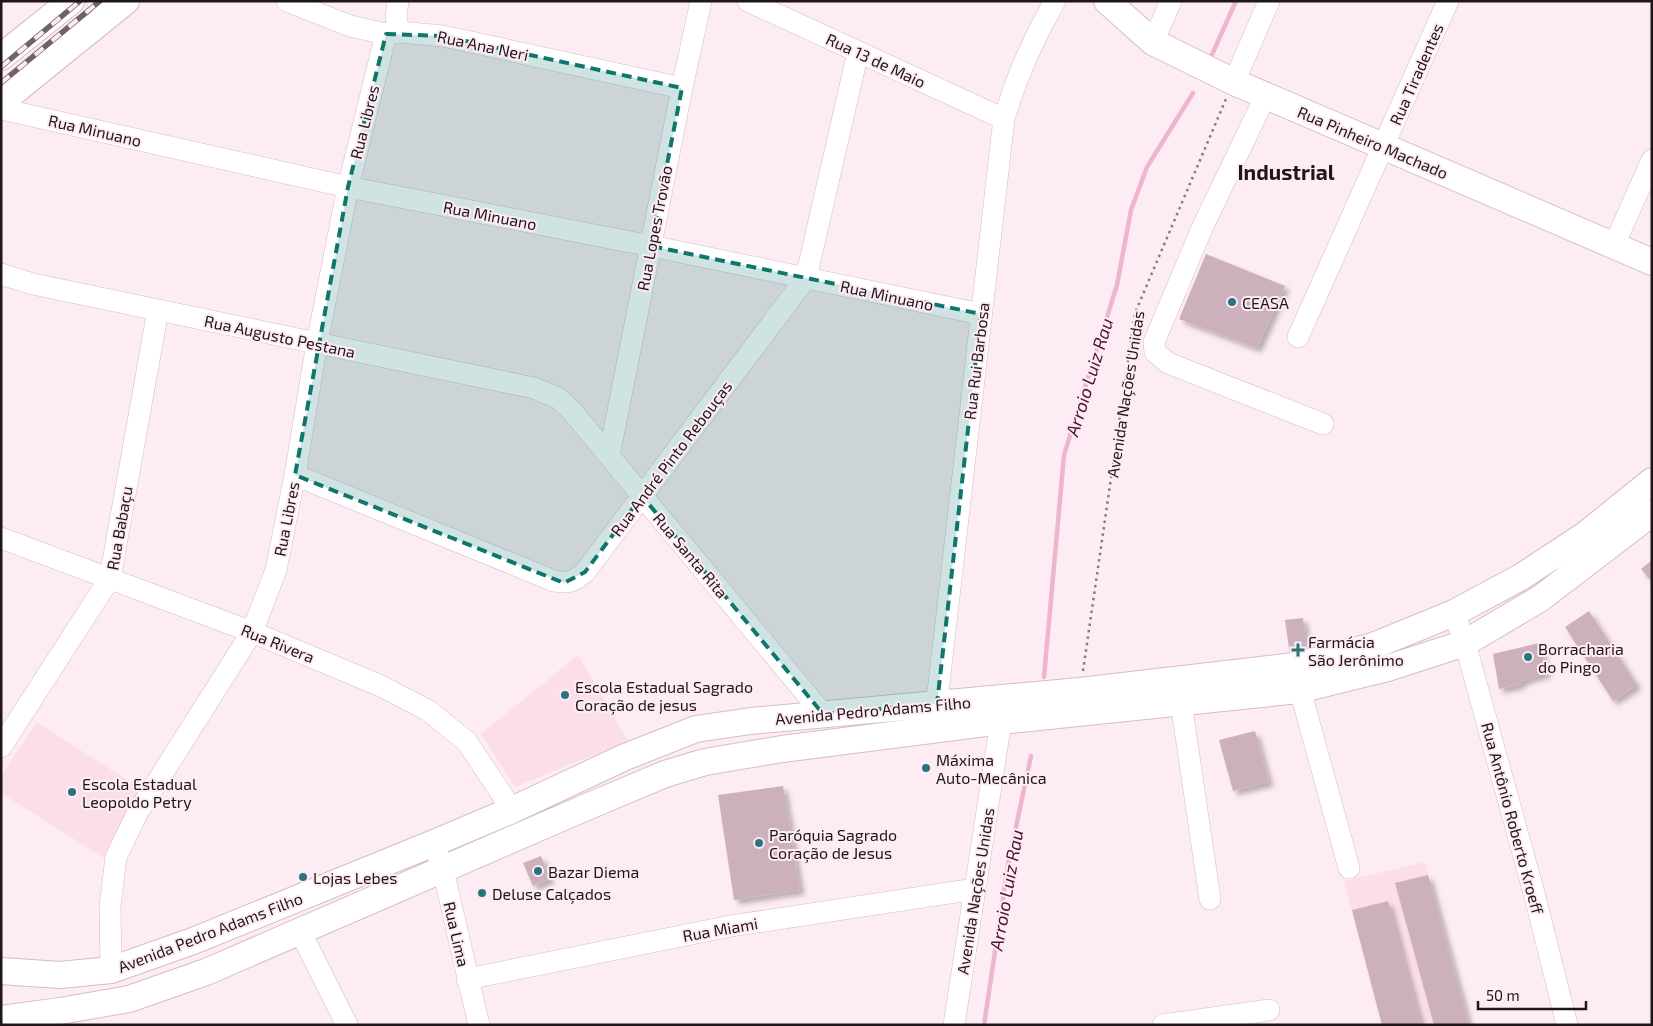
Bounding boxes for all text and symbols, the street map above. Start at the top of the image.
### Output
street label: Rua Tiradentes [1385,20,1447,128]
street label: Rua Ana Neri [436,26,530,64]
street label: Rua 13 de Maio [823,29,929,91]
street label: Rua Libres [346,83,382,161]
street label: Rua Pinheiro Machado [1295,102,1451,182]
street label: Rua Minuano [47,110,143,150]
district label: Industrial [1237,159,1335,184]
street label: Rua Lopes Trovão [633,164,675,292]
street label: Rua Minuano [442,197,538,233]
street label: Rua Minuano [839,276,935,314]
place label: CEASA [1242,293,1289,312]
marker: CEASA [1226,296,1238,308]
street label: Rua Rui Barbosa [959,301,993,421]
street label: Avenida Nações Unidas [1102,309,1149,479]
street label: Rua Augusto Pestana [203,311,357,361]
water label: Arroio Luiz Rau [1060,315,1117,440]
street label: Rua André Pinto Rebouças [606,377,736,540]
street label: Rua Libres [269,480,303,558]
street label: Rua Babaçu [102,485,137,572]
street label: Rua Santa Rita [650,508,732,602]
street label: Rua Rivera [239,620,317,666]
place label: Farmácia São Jerônimo [1308,632,1404,669]
place label: Borracharia do Pingo [1538,639,1624,676]
marker: Farmácia São Jerônimo [1292,644,1304,656]
marker: Borracharia do Pingo [1522,651,1534,663]
place label: Escola Estadual Sagrado Coração de jesus [575,677,753,715]
marker: Escola Estadual Sagrado Coração de jesus [559,689,571,701]
street label: Avenida Pedro Adams Filho [774,692,972,728]
street label: Rua Antônio Roberto Kroeff [1478,720,1548,917]
place label: Máxima Auto-Mecânica [936,750,1047,787]
marker: Máxima Auto-Mecânica [920,762,932,774]
place label: Escola Estadual Leopoldo Petry [82,774,197,811]
marker: Escola Estadual Leopoldo Petry [66,786,78,798]
street label: Avenida Nações Unidas [952,806,999,976]
place label: Paróquia Sagrado Coração de Jesus [769,825,897,863]
water label: Arroio Luiz Rau [984,828,1027,953]
marker: Paróquia Sagrado Coração de Jesus [753,837,765,849]
place label: Bazar Diema [548,862,639,881]
marker: Bazar Diema [532,865,544,877]
place label: Lojas Lebes [313,868,397,888]
marker: Lojas Lebes [297,871,309,883]
place label: Deluse Calçados [492,884,611,904]
marker: Deluse Calçados [476,887,488,899]
street label: Avenida Pedro Adams Filho [115,888,305,976]
street label: Rua Lima [440,900,474,968]
street label: Rua Miami [681,913,759,945]
scale bar [1478,978,1586,1010]
text: 50 m [1486,986,1520,1004]

